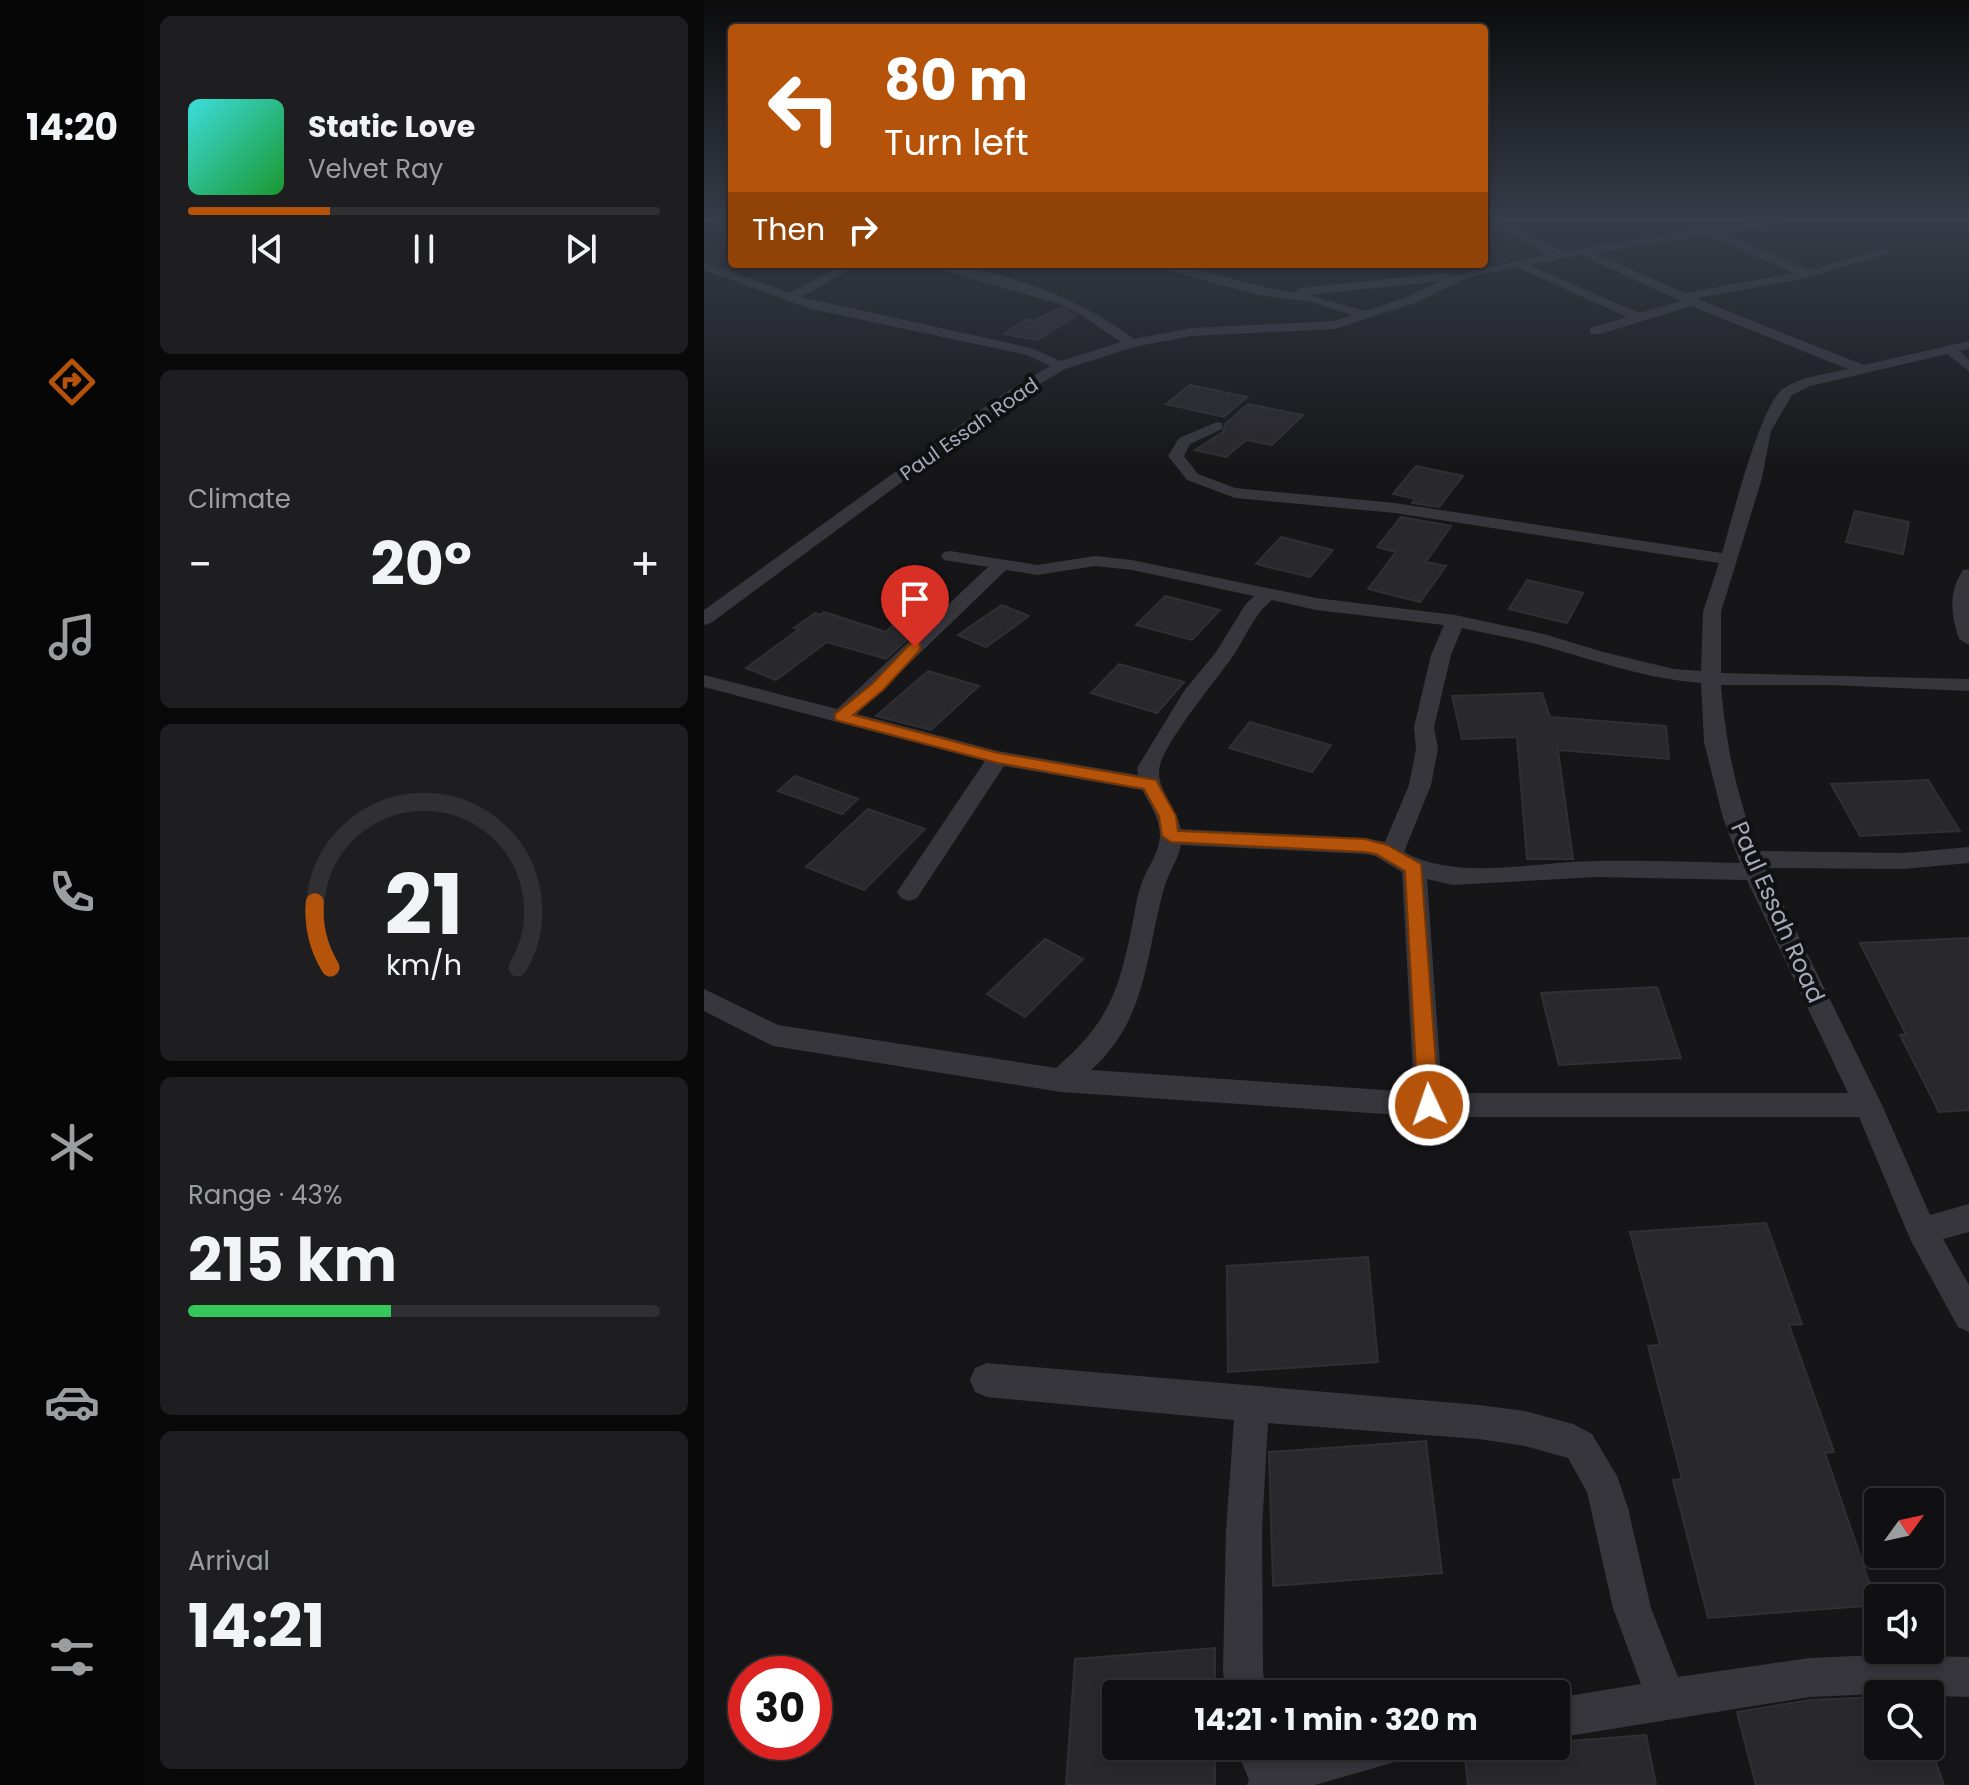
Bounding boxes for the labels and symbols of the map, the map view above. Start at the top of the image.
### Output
street label: Paul Essah Road [894,371,1044,487]
pin [881,565,949,647]
street label: Paul Essah Road [1723,816,1833,1008]
position arrow [1387,1063,1471,1147]
north arrow [1864,1488,1944,1568]
speed limit sign: 30 [728,1656,832,1760]

